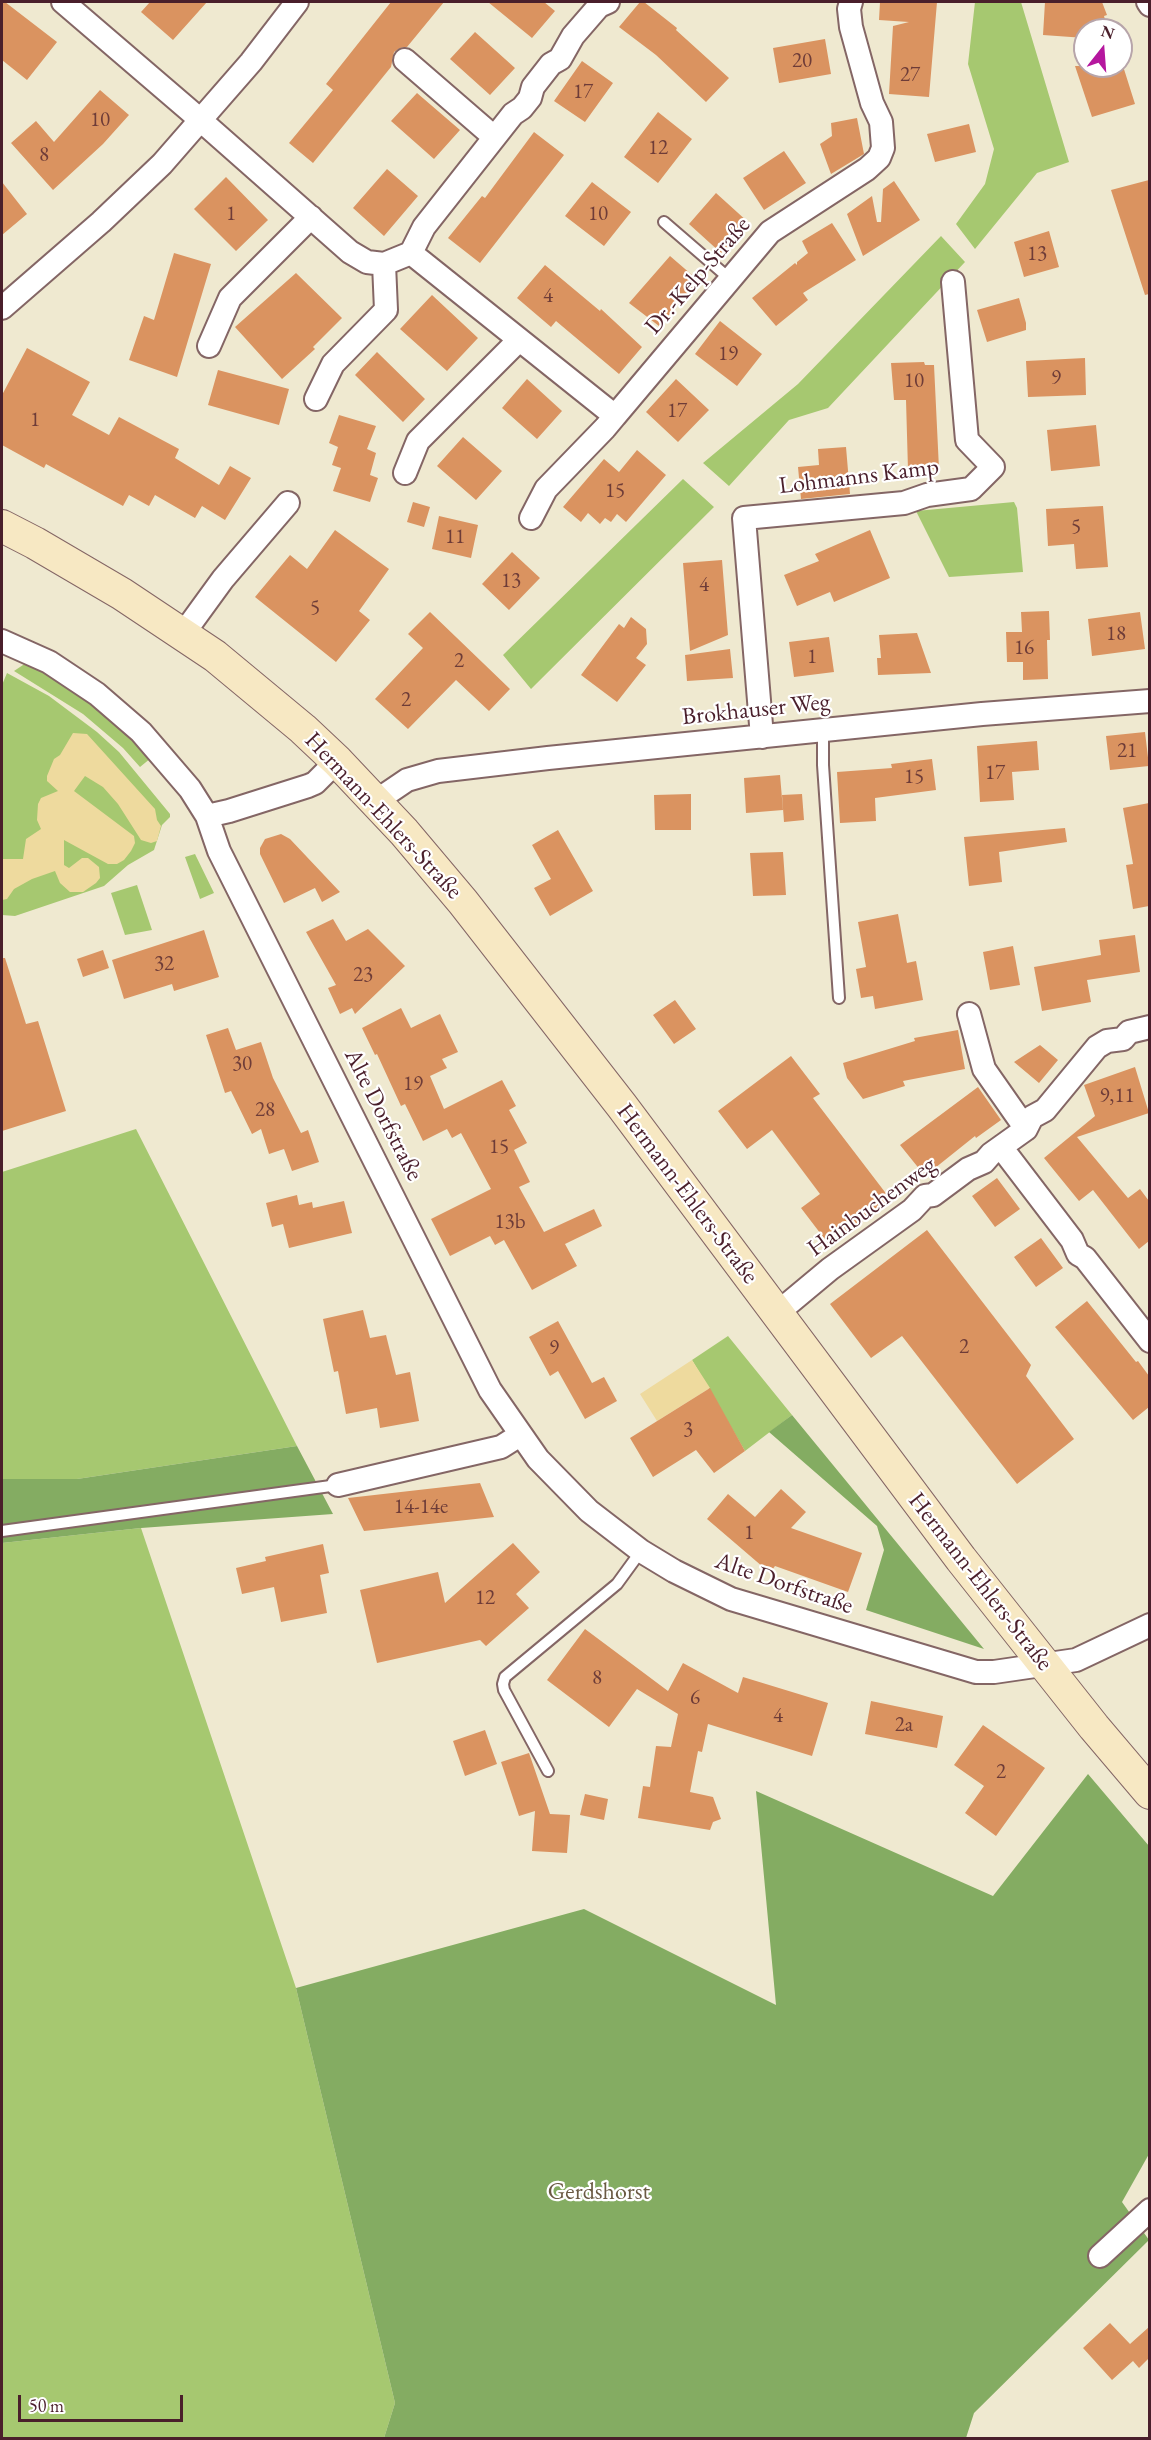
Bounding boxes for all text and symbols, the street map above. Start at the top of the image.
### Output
north arrow [1073,18,1133,78]
text: N [1099,20,1117,44]
house number: 20 [792,48,812,74]
house number: 27 [900,62,920,88]
house number: 17 [573,79,593,105]
house number: 10 [90,107,110,133]
house number: 12 [648,135,668,161]
house number: 8 [39,142,49,168]
house number: 1 [226,201,236,227]
house number: 10 [588,201,608,227]
street label: Dr.-Kelp-Straße [639,211,757,341]
house number: 13 [1027,241,1047,267]
house number: 4 [543,283,553,309]
house number: 19 [718,341,738,367]
house number: 9 [1051,365,1061,391]
house number: 10 [904,368,924,394]
house number: 17 [667,398,687,424]
house number: 1 [30,407,40,433]
street label: Lohmanns Kamp [777,453,941,501]
house number: 15 [605,478,625,504]
house number: 5 [1071,514,1081,540]
house number: 11 [445,524,465,550]
house number: 13 [501,568,521,594]
house number: 4 [699,572,709,598]
house number: 5 [310,595,320,621]
house number: 18 [1106,621,1126,647]
house number: 16 [1014,635,1034,661]
house number: 1 [807,644,817,670]
house number: 2 [454,648,464,674]
house number: 2 [401,687,411,713]
street label: Brokhauser Weg [681,688,831,732]
street label: Hermann-Ehlers-Straße [298,726,468,906]
house number: 21 [1117,738,1137,764]
house number: 17 [985,760,1005,786]
house number: 15 [904,764,924,790]
house number: 32 [154,951,174,977]
house number: 23 [353,962,373,988]
street label: Alte Dorfstraße [337,1044,429,1186]
house number: 30 [232,1051,252,1077]
house number: 19 [403,1071,423,1097]
house number: 9,11 [1099,1083,1135,1109]
house number: 28 [255,1097,275,1123]
street label: Hermann-Ehlers-Straße [610,1098,764,1290]
house number: 15 [489,1134,509,1160]
street label: Hainbuchenweg [802,1151,942,1263]
house number: 13b [495,1209,525,1235]
house number: 2 [959,1334,969,1360]
house number: 9 [549,1335,559,1361]
house number: 3 [683,1417,693,1443]
street label: Hermann-Ehlers-Straße [902,1487,1058,1677]
house number: 14-14e [394,1494,448,1520]
house number: 1 [744,1520,754,1546]
street label: Alte Dorfstraße [711,1547,857,1621]
house number: 12 [475,1585,495,1611]
house number: 8 [592,1665,602,1691]
house number: 6 [690,1685,700,1711]
house number: 4 [773,1703,783,1729]
house number: 2a [895,1712,913,1738]
house number: 2 [996,1759,1006,1785]
park label: Gerdshorst [548,2178,650,2206]
scale bar [21,2383,186,2421]
text: 50 m [29,2394,64,2417]

